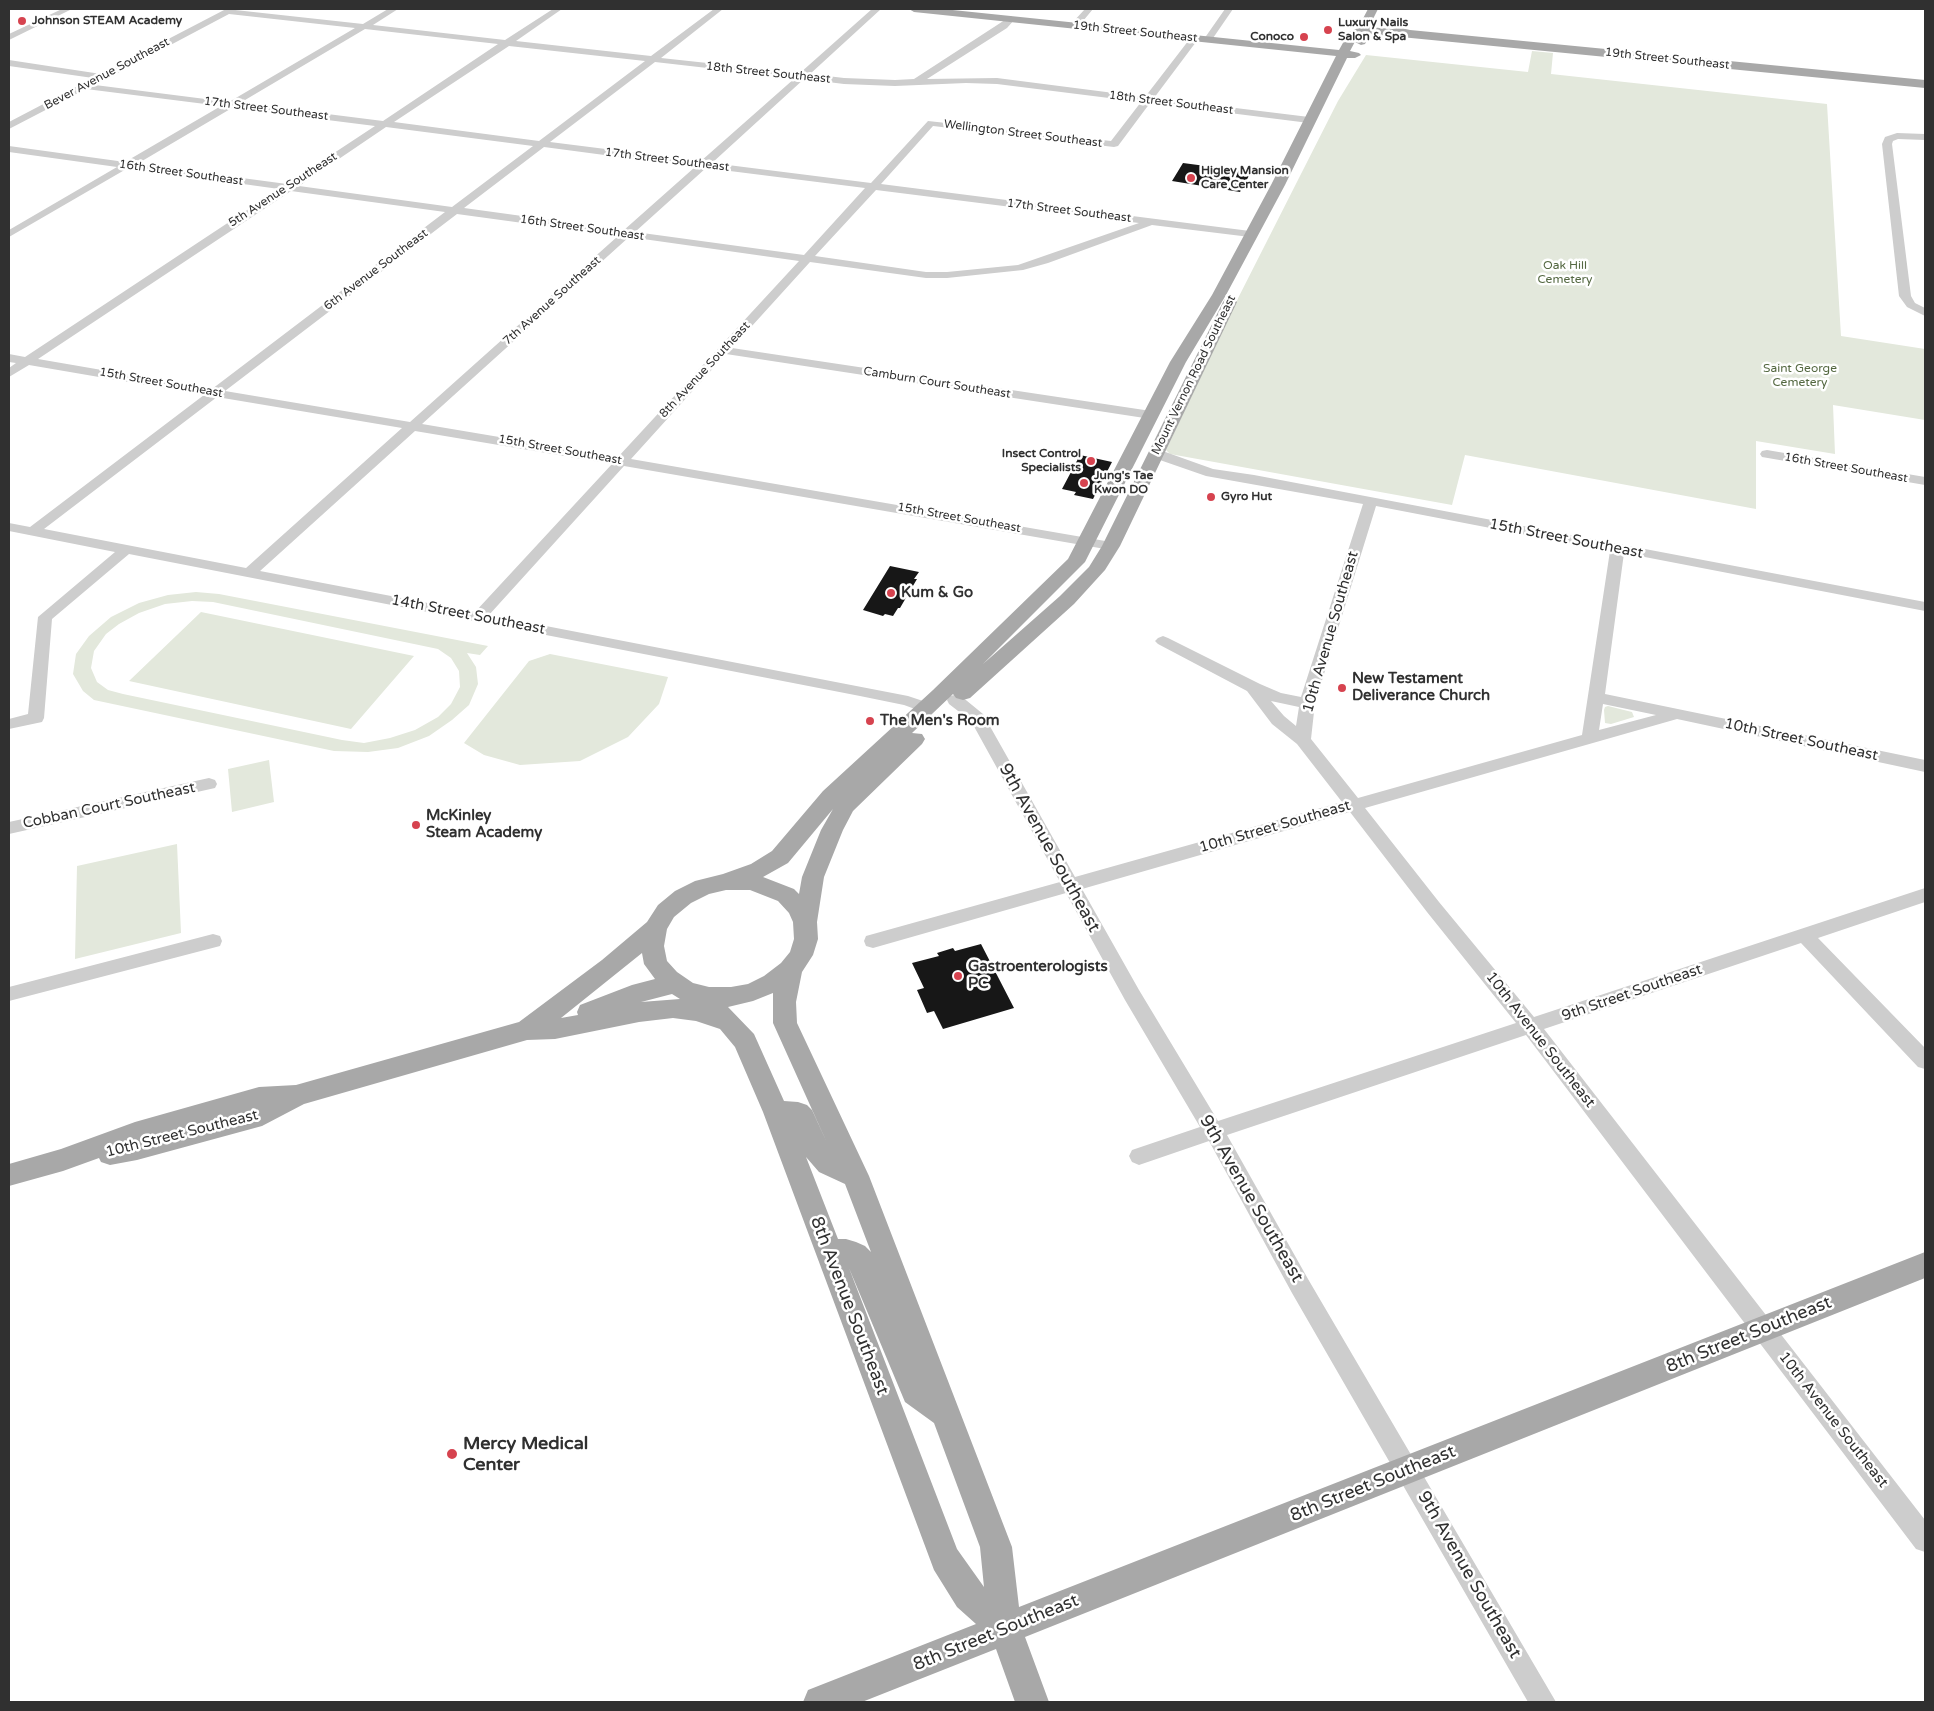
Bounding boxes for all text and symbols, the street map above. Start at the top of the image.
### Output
place label: Johnson STEAM Academy [32,14,182,28]
marker: Johnson STEAM Academy [16,15,28,27]
place label: Luxury Nails Salon & Spa [1338,16,1408,44]
street label: 19th Street Southeast [1072,18,1198,46]
marker: Luxury Nails Salon & Spa [1322,24,1334,36]
place label: Conoco [1250,30,1294,44]
marker: Conoco [1298,31,1310,43]
street label: Bever Avenue Southeast [42,35,172,113]
street label: 19th Street Southeast [1604,45,1730,73]
street label: 18th Street Southeast [705,59,831,87]
street label: 18th Street Southeast [1108,88,1234,118]
street label: 17th Street Southeast [203,94,329,124]
street label: Wellington Street Southeast [943,117,1103,151]
street label: 17th Street Southeast [604,145,730,175]
street label: 5th Avenue Southeast [226,150,340,230]
street label: 16th Street Southeast [118,157,244,189]
place label: Higley Mansion Care Center [1201,164,1289,192]
marker: Higley Mansion Care Center [1185,172,1197,184]
street label: 17th Street Southeast [1006,196,1132,226]
street label: 16th Street Southeast [519,212,645,244]
street label: 6th Avenue Southeast [321,226,431,314]
street label: 7th Avenue Southeast [500,253,604,349]
park label: Oak Hill Cemetery [1537,259,1593,287]
street label: Mount Vernon Road Southeast [1149,293,1239,457]
street label: 8th Avenue Southeast [657,319,753,421]
park label: Saint George Cemetery [1763,362,1837,390]
street label: Camburn Court Southeast [862,364,1012,402]
street label: 15th Street Southeast [98,365,224,401]
street label: 15th Street Southeast [497,432,623,468]
place label: Insect Control Specialists [1002,447,1081,475]
street label: 16th Street Southeast [1783,450,1909,486]
marker: Insect Control Specialists [1085,455,1097,467]
place label: Jung's Tae Kwon DO [1094,469,1153,497]
marker: Jung's Tae Kwon DO [1078,477,1090,489]
place label: Gyro Hut [1221,490,1272,504]
marker: Gyro Hut [1205,491,1217,503]
street label: 15th Street Southeast [896,500,1022,536]
street label: 15th Street Southeast [1487,515,1645,563]
street label: 10th Avenue Southeast [1299,549,1363,715]
place label: Kum & Go [901,584,973,602]
marker: Kum & Go [885,587,897,599]
street label: 14th Street Southeast [389,591,547,639]
place label: New Testament Deliverance Church [1352,670,1490,705]
marker: New Testament Deliverance Church [1336,682,1348,694]
place label: The Men's Room [880,712,1000,730]
marker: The Men's Room [864,715,876,727]
street label: 10th Street Southeast [1723,715,1879,765]
street label: 9th Avenue Southeast [994,760,1104,936]
street label: Cobban Court Southeast [21,779,197,833]
street label: 10th Street Southeast [1197,797,1353,857]
place label: McKinley Steam Academy [426,807,542,842]
marker: McKinley Steam Academy [410,819,422,831]
place label: Gastroenterologists PC [968,958,1108,993]
street label: 9th Street Southeast [1560,961,1704,1025]
street label: 10th Avenue Southeast [1481,969,1599,1111]
marker: Gastroenterologists PC [952,970,964,982]
street label: 10th Street Southeast [104,1106,260,1162]
street label: 9th Avenue Southeast [1194,1112,1308,1286]
street label: 8th Avenue Southeast [805,1214,893,1398]
street label: 8th Street Southeast [1663,1292,1835,1378]
street label: 10th Avenue Southeast [1774,1349,1892,1491]
place label: Mercy Medical Center [463,1433,588,1476]
street label: 8th Street Southeast [1287,1441,1459,1527]
marker: Mercy Medical Center [445,1447,459,1461]
street label: 9th Avenue Southeast [1412,1488,1526,1662]
street label: 8th Street Southeast [910,1590,1082,1676]

